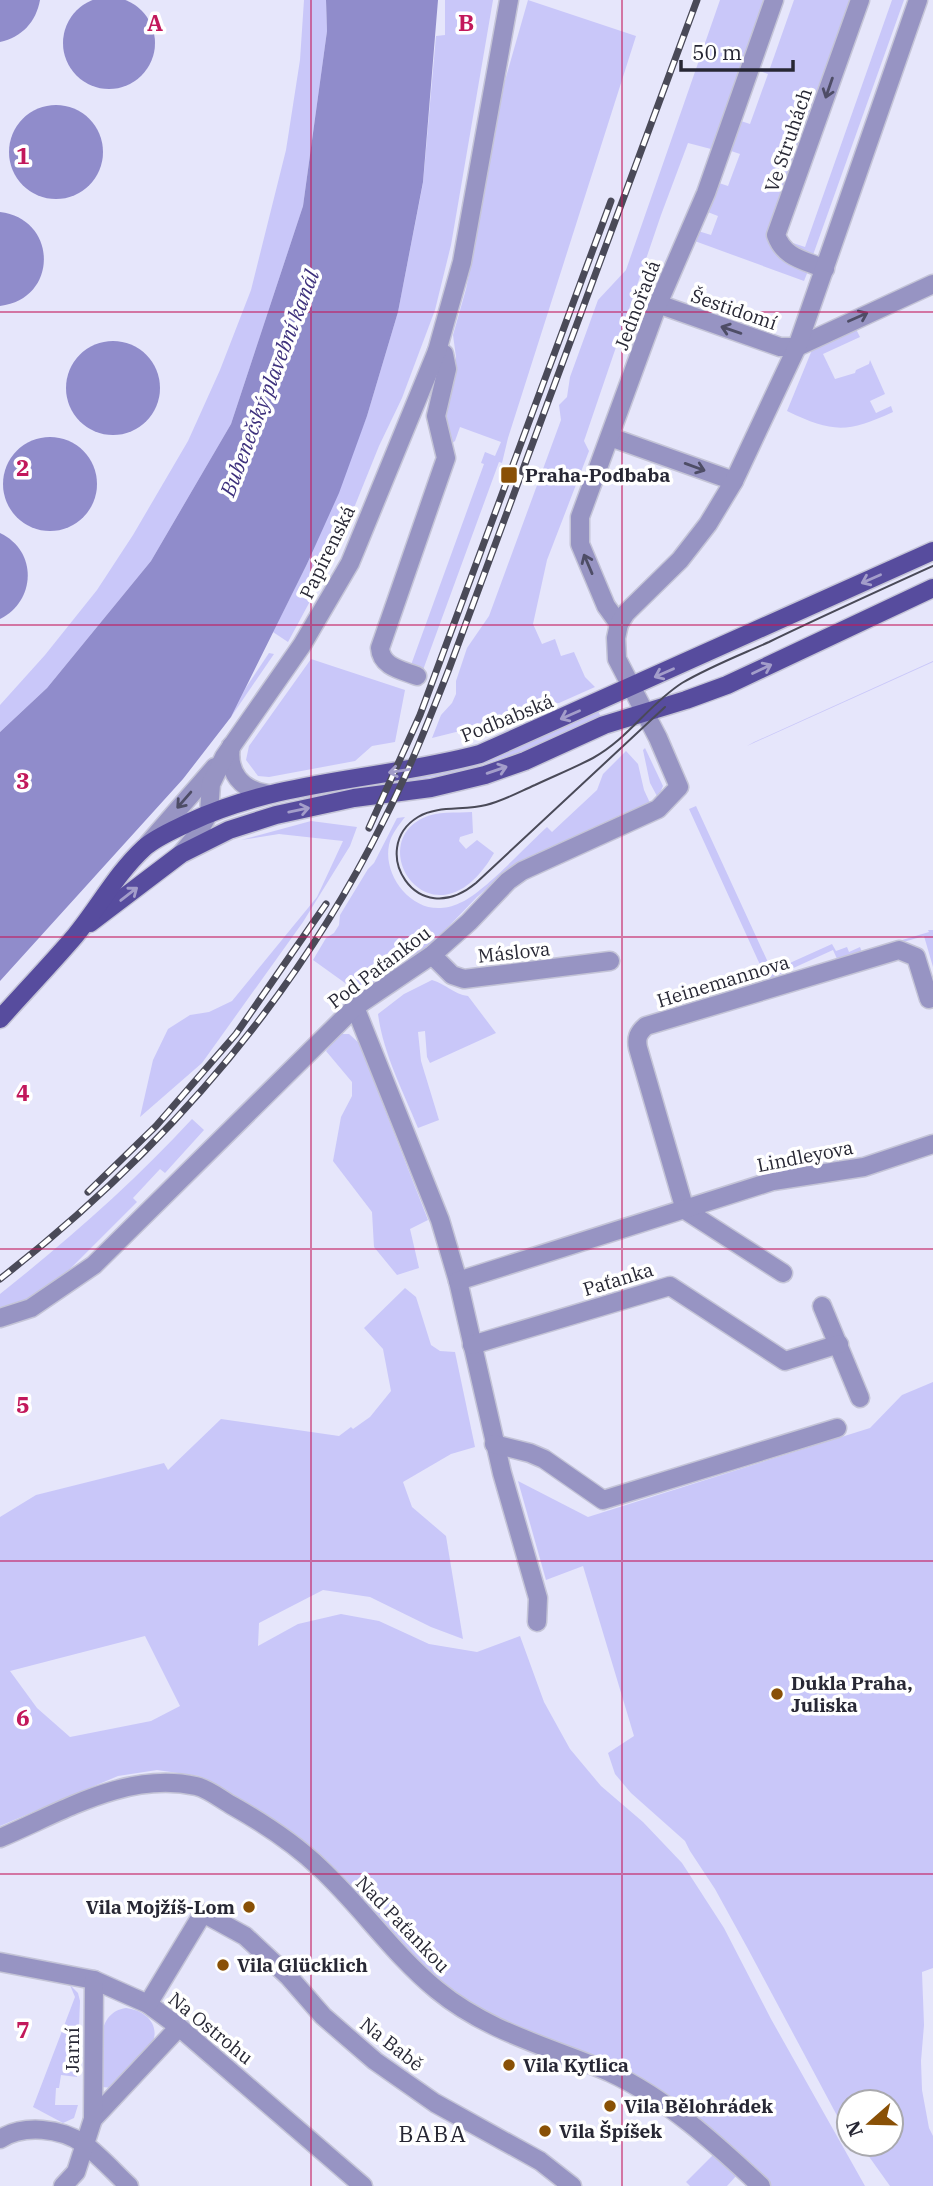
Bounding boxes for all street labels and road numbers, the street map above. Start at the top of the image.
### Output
street label: Ve Struhách [759,85,817,195]
street label: Jednořadá [609,257,665,353]
street label: Šestidomí [688,283,780,335]
street label: Papírenská [294,501,360,603]
street label: Podbabská [457,689,557,747]
street label: Pod Paťankou [323,920,435,1013]
street label: Máslova [477,936,551,968]
street label: Heinemannova [654,949,792,1013]
street label: Lindleyova [755,1135,855,1177]
street label: Paťanka [580,1257,656,1301]
street label: Nad Paťankou [351,1871,455,1978]
street label: Na Ostrohu [164,1987,258,2069]
street label: Na Babě [355,2012,429,2076]
street label: Jarní [60,2027,84,2073]

